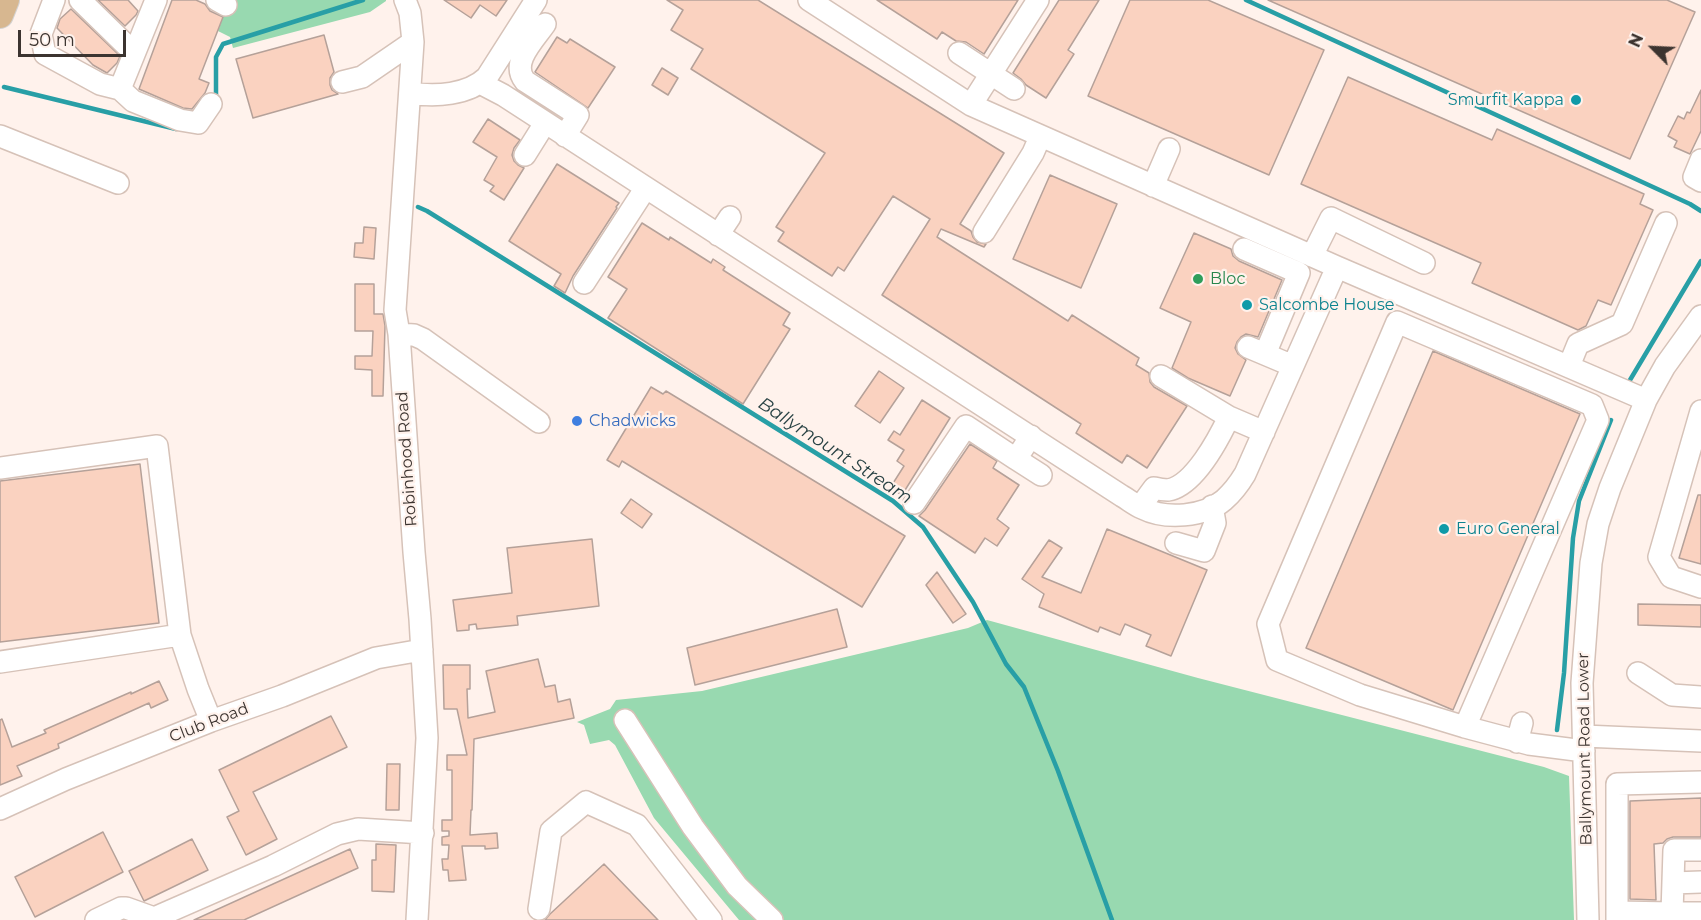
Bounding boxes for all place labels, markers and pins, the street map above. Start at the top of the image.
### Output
place label: Smurfit Kappa [1448,90,1564,110]
marker: Smurfit Kappa [1569,93,1583,107]
place label: Bloc [1210,269,1245,289]
marker: Bloc [1191,272,1205,286]
place label: Salcombe House [1259,295,1394,315]
marker: Salcombe House [1240,298,1254,312]
place label: Chadwicks [589,411,676,431]
marker: Chadwicks [570,414,584,428]
place label: Euro General [1456,519,1560,539]
marker: Euro General [1437,522,1451,536]

